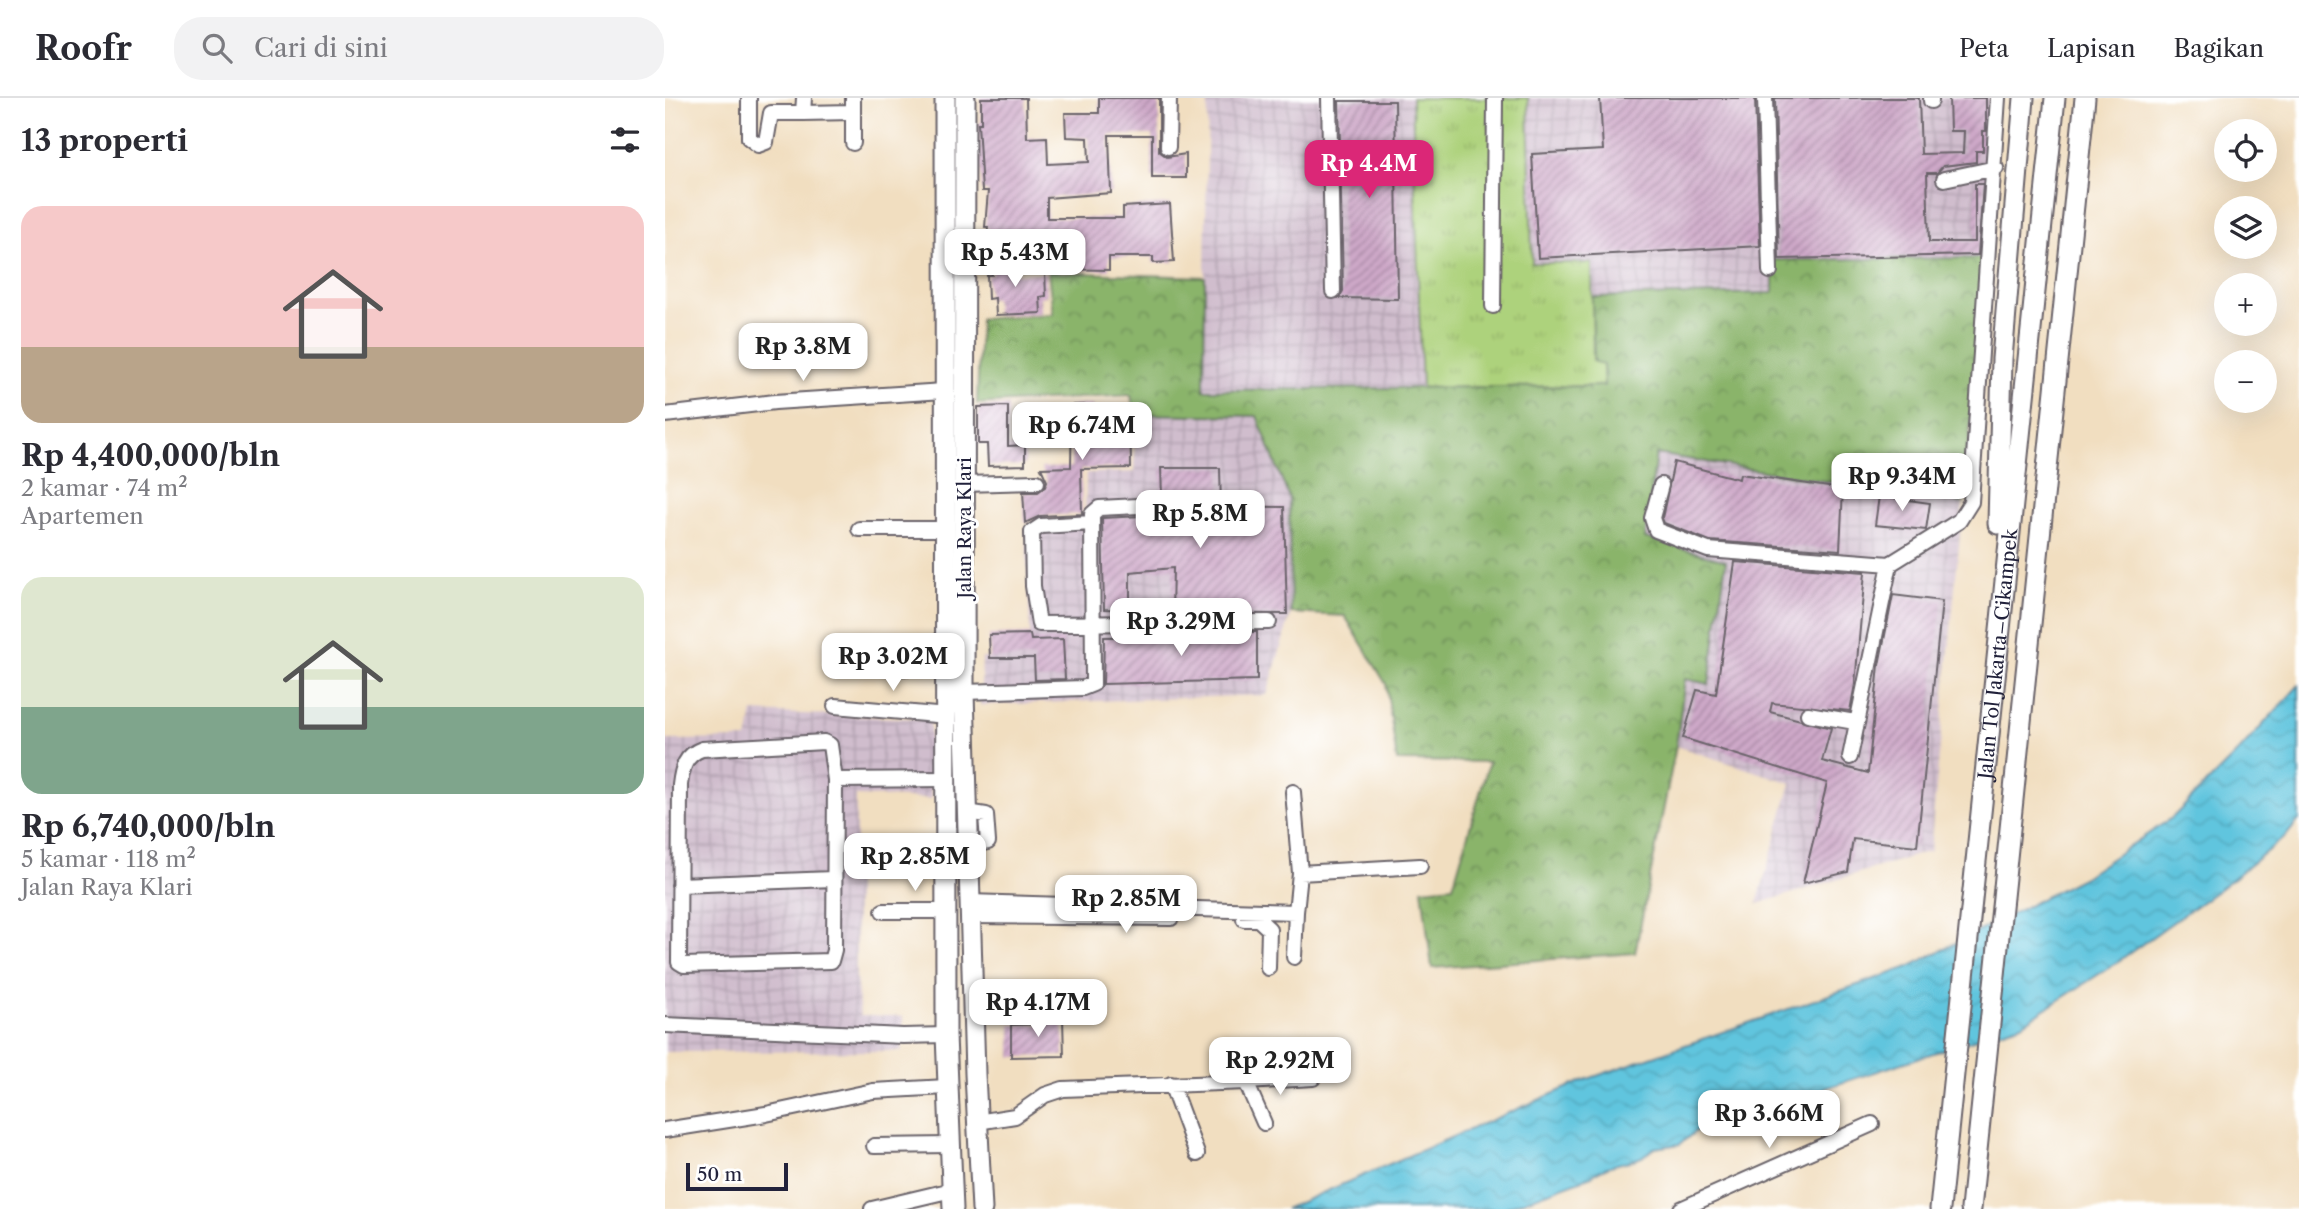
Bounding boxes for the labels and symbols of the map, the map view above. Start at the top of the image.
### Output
pin: Rp 4.4M [1304,140,1434,200]
pin: Rp 5.43M [943,230,1087,289]
pin: Rp 3.8M [738,324,868,383]
pin: Rp 6.74M [1010,402,1154,462]
pin: Rp 9.34M [1830,454,1974,513]
street label: Jalan Raya Klari [953,457,976,602]
pin: Rp 5.8M [1135,490,1265,550]
street label: Jalan Tol Jakarta–Cikampek [1973,527,2022,783]
pin: Rp 3.29M [1109,598,1253,658]
pin: Rp 3.02M [821,634,965,693]
pin: Rp 2.85M [843,834,987,893]
pin: Rp 2.85M [1054,876,1198,935]
pin: Rp 4.17M [966,979,1110,1039]
pin: Rp 2.92M [1208,1038,1352,1097]
pin: Rp 3.66M [1697,1090,1841,1150]
scale bar [686,1160,787,1192]

